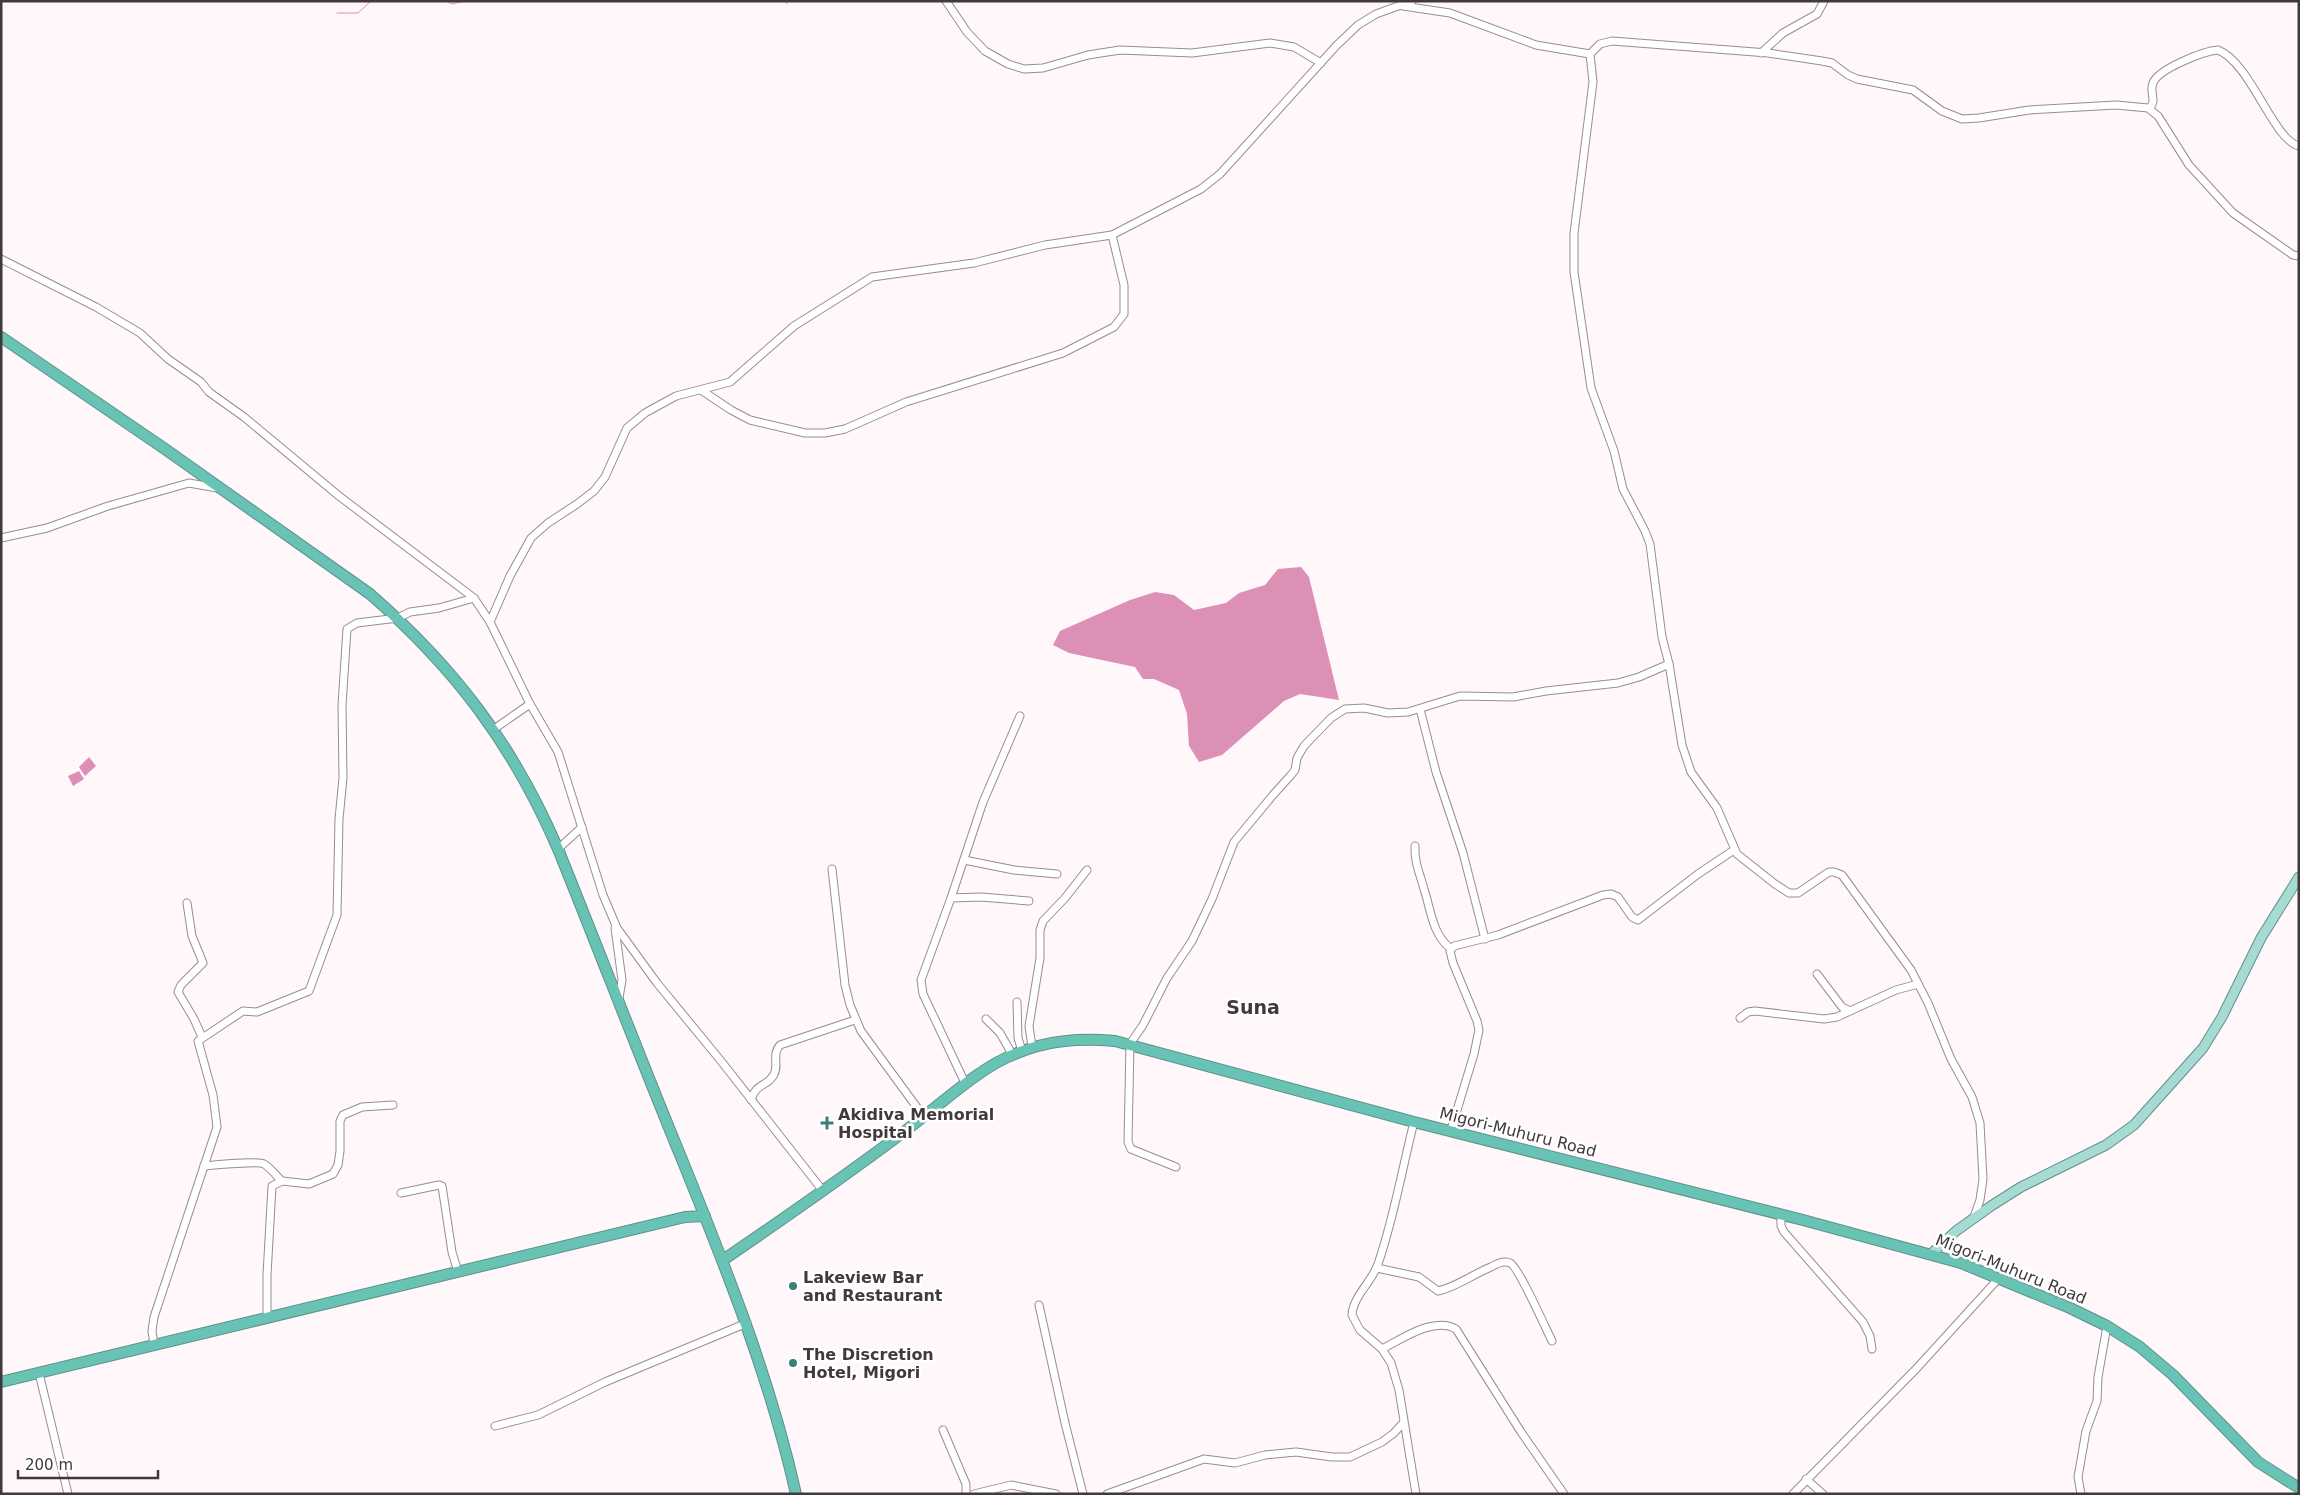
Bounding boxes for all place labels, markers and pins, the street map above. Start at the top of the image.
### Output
place label: Akidiva Memorial Hospital [838,1105,994,1142]
marker: Akidiva Memorial Hospital [820,1116,834,1130]
place label: Lakeview Bar and Restaurant [803,1268,943,1305]
marker: Lakeview Bar and Restaurant [787,1280,799,1292]
place label: The Discretion Hotel, Migori [803,1345,934,1382]
marker: The Discretion Hotel, Migori [787,1357,799,1369]

